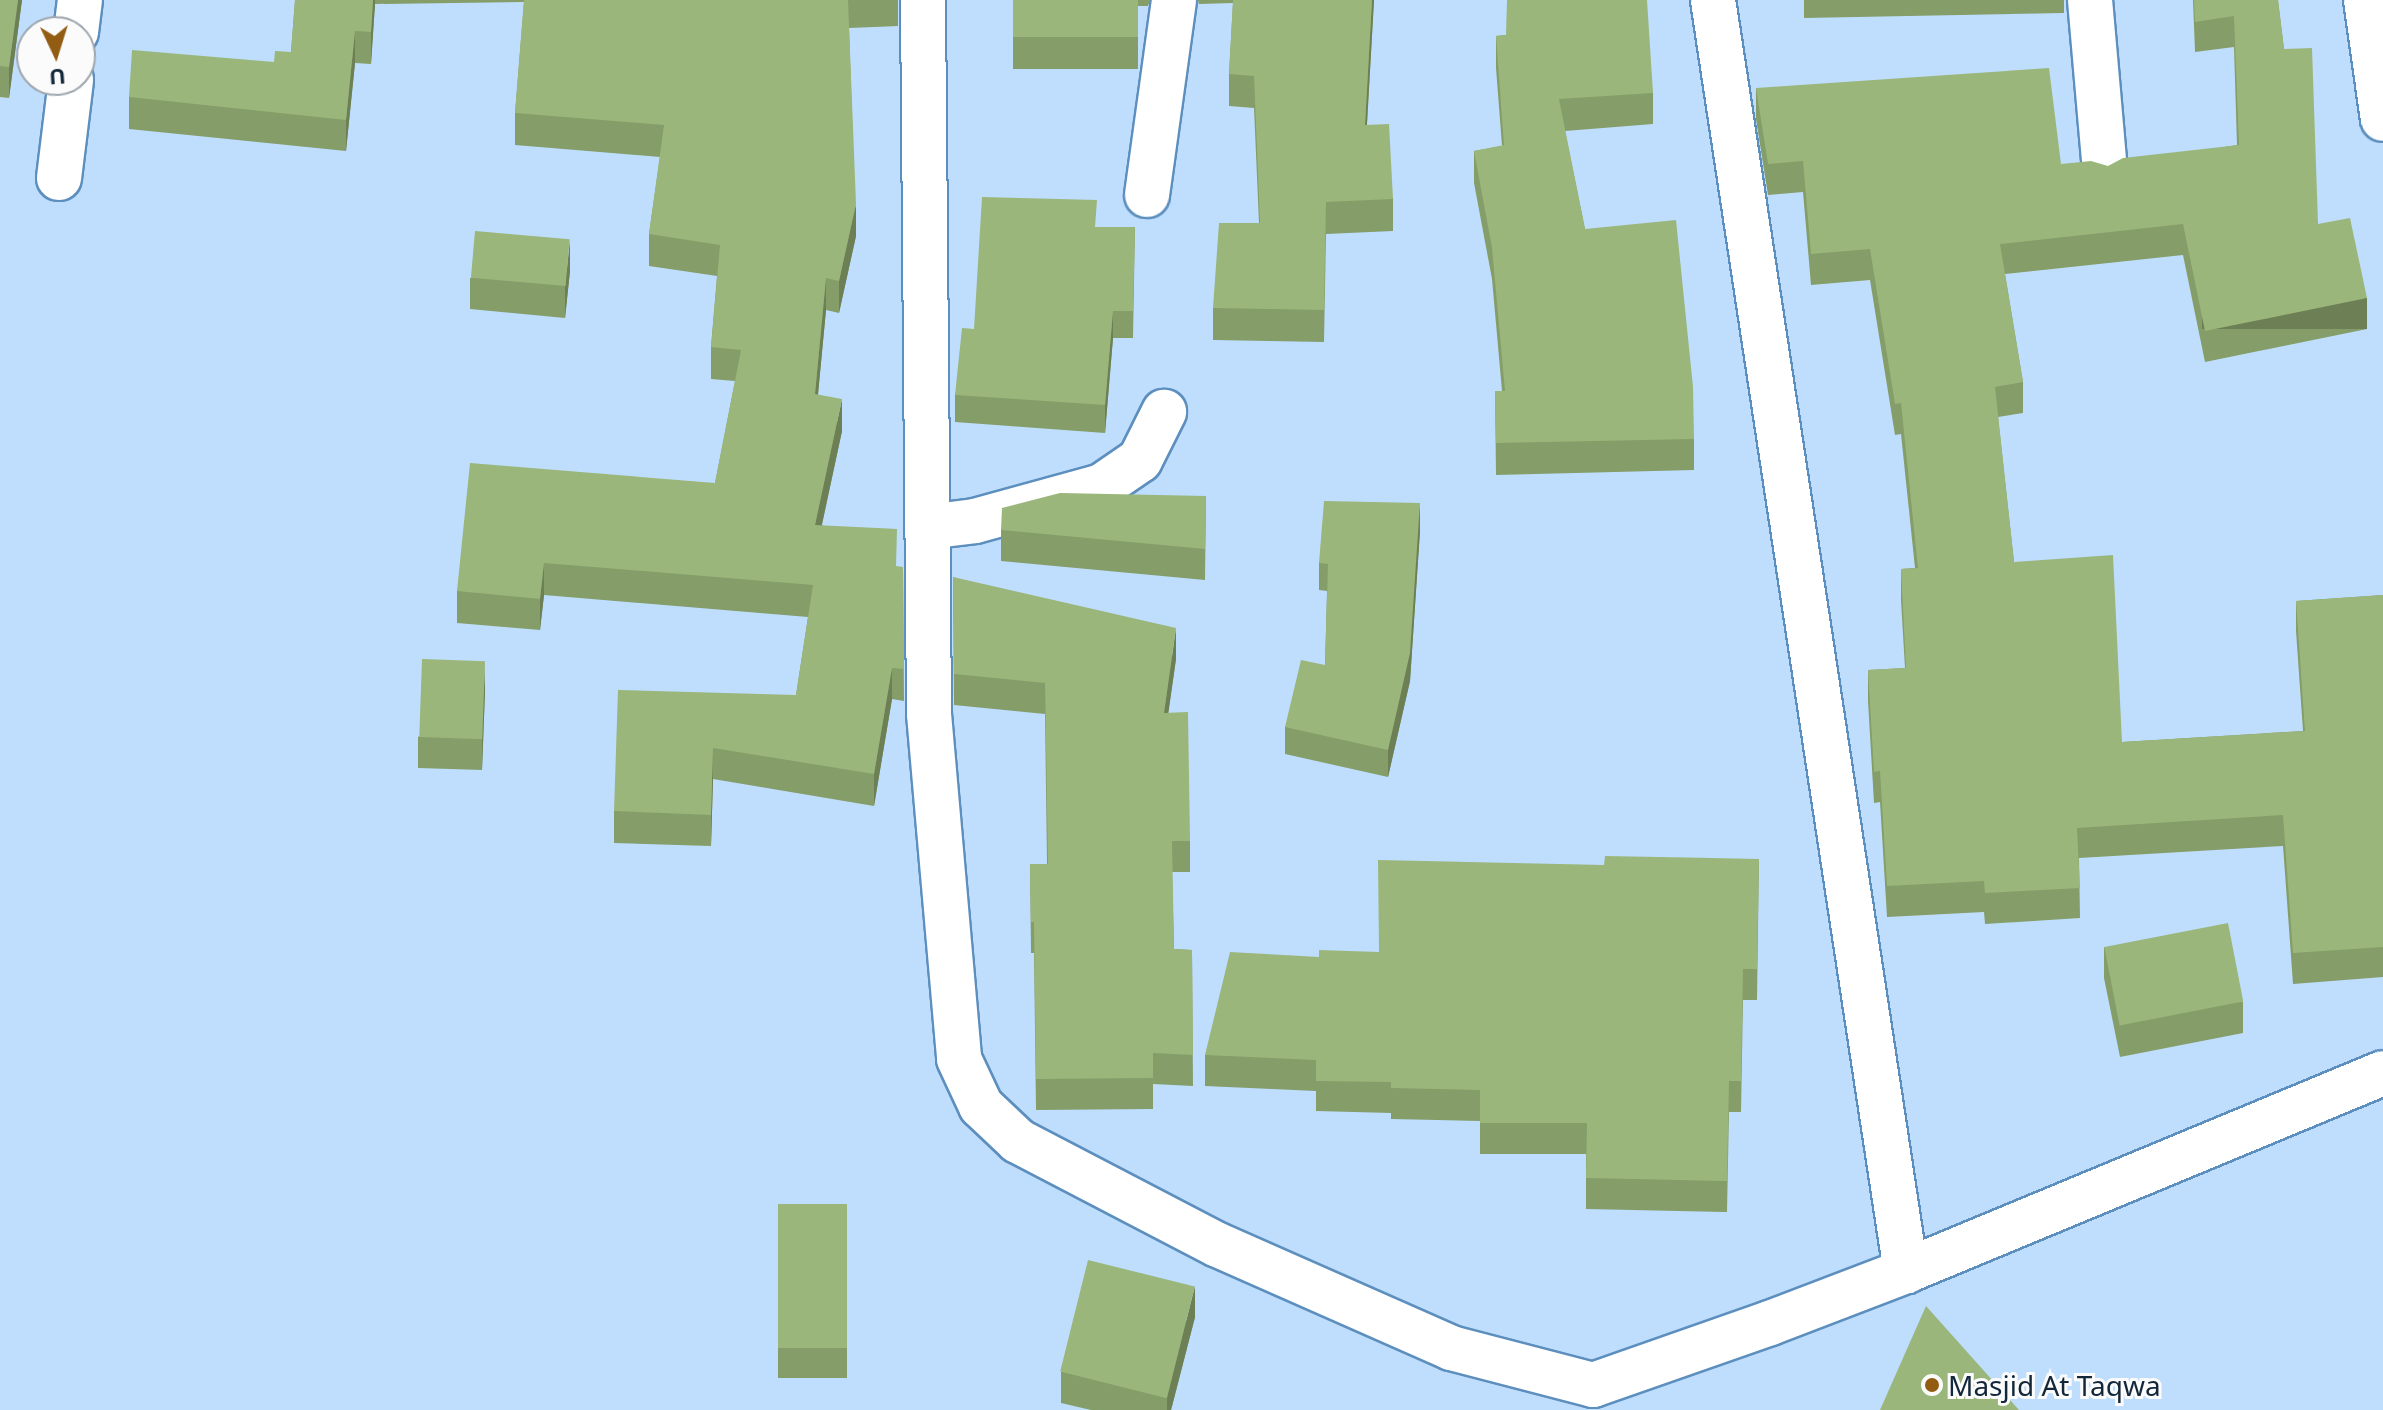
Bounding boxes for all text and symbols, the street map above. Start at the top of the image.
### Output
north arrow [16,16,96,96]
text: U [48,62,67,93]
place label: Masjid At Taqwa [1948,1368,2161,1402]
marker: Masjid At Taqwa [1923,1376,1941,1394]

